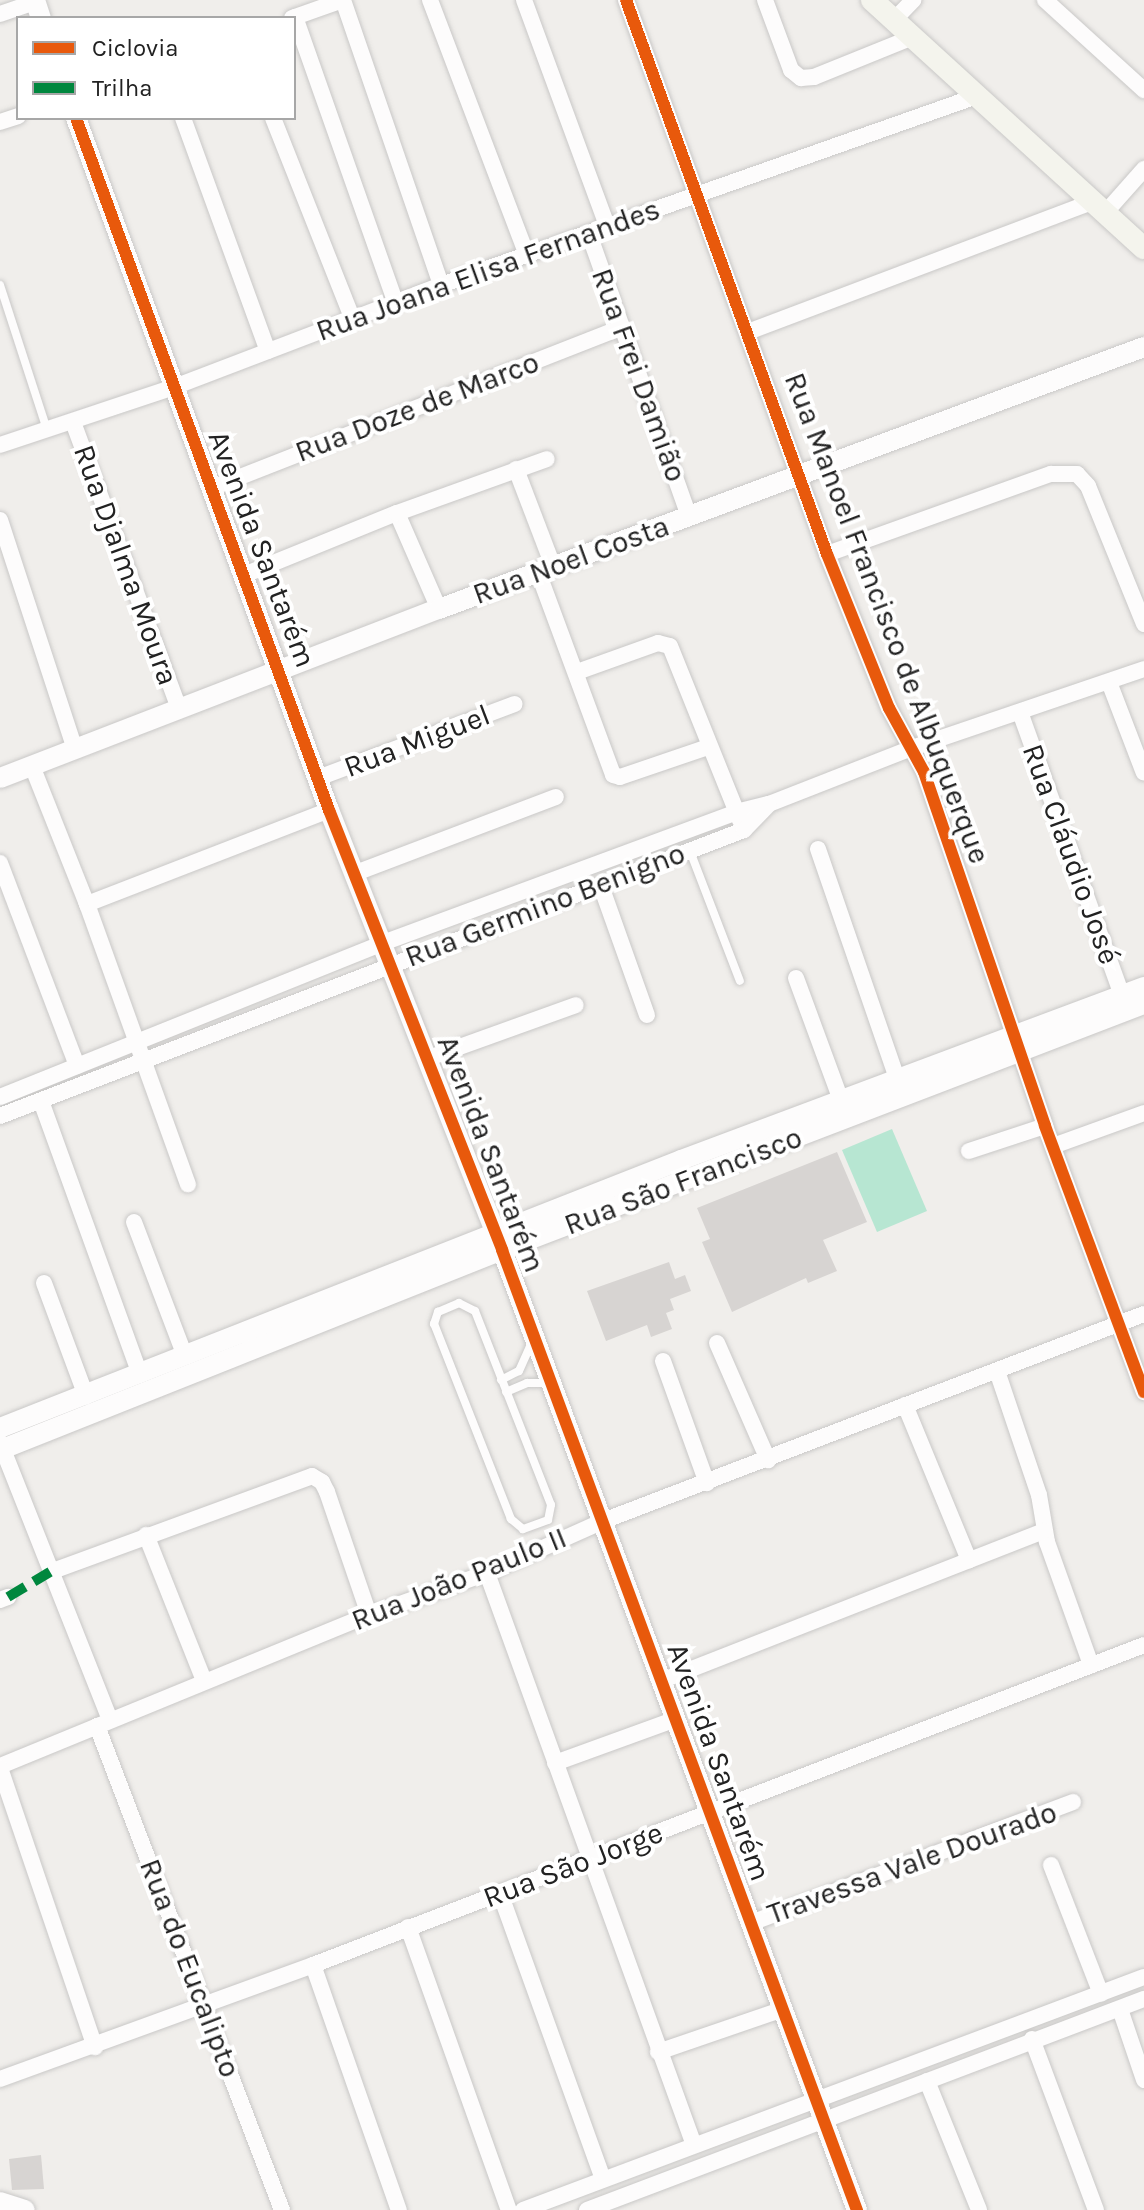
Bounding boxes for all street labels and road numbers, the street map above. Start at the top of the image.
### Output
street label: Rua Joana Elisa Fernandes [311,191,665,349]
street label: Rua Frei Damião [584,263,694,487]
street label: Rua Doze de Marco [290,344,544,470]
street label: Rua Manoel Francisco de Albuquerque [777,367,997,869]
street label: Avenida Santarém [200,426,324,672]
street label: Rua Djalma Moura [66,440,186,690]
street label: Rua Noel Costa [468,508,674,612]
street label: Rua Miguel [339,697,495,785]
street label: Rua Cláudio José [1014,739,1128,969]
street label: Rua Germino Benigno [400,835,690,975]
street label: Avenida Santarém [429,1031,553,1277]
street label: Rua São Francisco [559,1119,807,1243]
street label: Rua João Paulo II [346,1519,572,1639]
street label: Avenida Santarém [659,1638,779,1886]
street label: Travessa Vale Dourado [763,1794,1061,1932]
street label: Rua São Jorge [478,1814,668,1916]
street label: Rua do Eucalipto [132,1854,248,2082]

